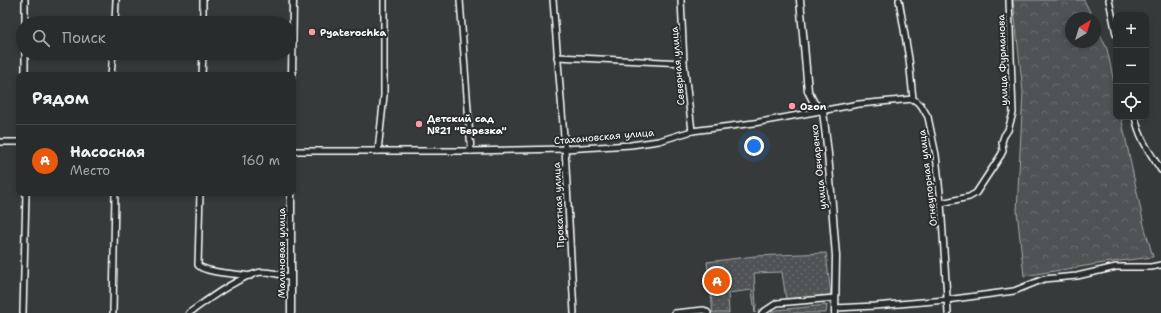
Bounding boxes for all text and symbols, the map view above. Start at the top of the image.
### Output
north arrow [1065,12,1101,48]
map controls [1113,12,1149,120]
button: + [1113,12,1149,48]
street label: улица Фурманова [994,13,1011,106]
search box [16,16,296,60]
street label: Северная улица [668,25,687,106]
place label: Pyaterochka [320,26,387,39]
icon: search [30,27,52,49]
marker: Pyaterochka [307,27,317,37]
text: Поиск [62,28,106,48]
button: − [1113,48,1149,84]
button: locate [1113,84,1149,120]
text: Рядом [32,87,89,109]
place label: Ozon [800,100,827,113]
marker: Ozon [787,101,797,111]
place label: Детский сад №21 "Березка" [427,112,507,137]
marker: Детский сад №21 "Березка" [414,119,424,129]
street label: улица Овчаренко [808,124,829,210]
street label: Стахановская улица [553,126,655,147]
street label: Огнеупорная улица [915,128,940,227]
your location [744,136,764,156]
text: Насосная [70,142,145,162]
text: A [40,152,50,169]
text: 160 m [242,152,280,169]
street label: Прокатная улица [550,161,567,248]
text: Место [70,162,110,179]
street label: Малиновая улица [275,207,288,298]
pin: A [704,266,730,296]

